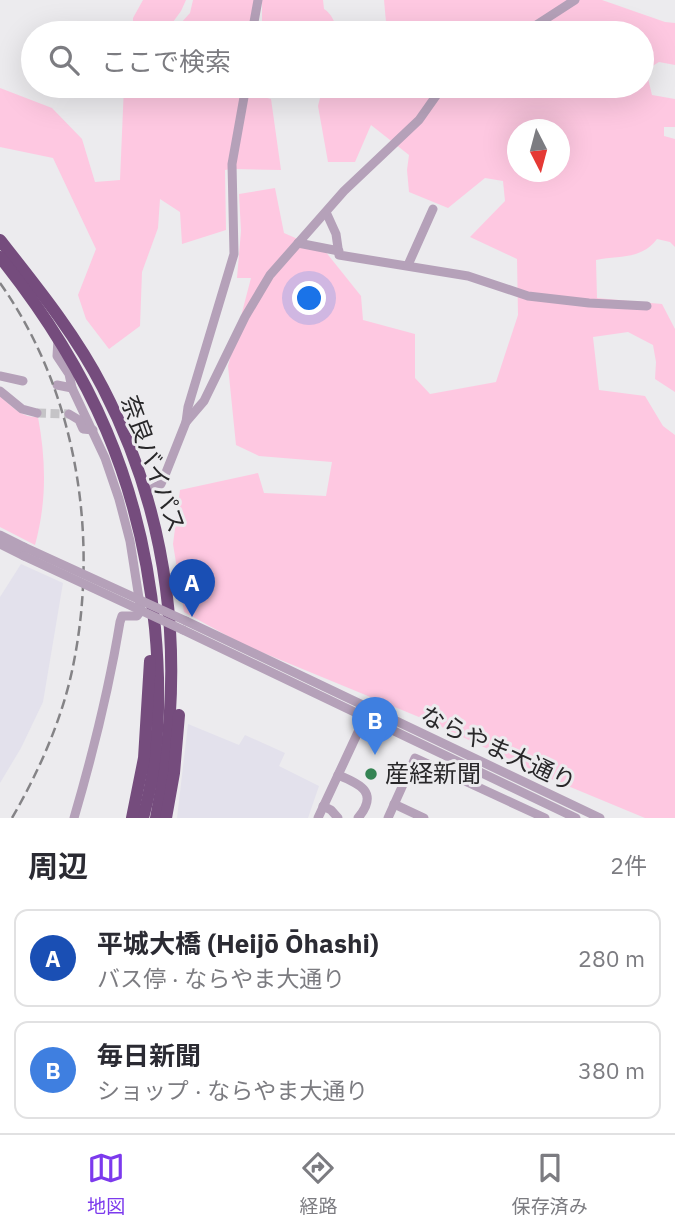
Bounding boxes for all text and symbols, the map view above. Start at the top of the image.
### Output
search box [21,21,654,98]
icon: search [45,41,83,79]
text: ここで検索 [101,44,231,78]
north arrow [507,119,570,182]
your location [292,281,326,315]
street label: 奈良バイパス [114,391,194,537]
pin: A [169,559,215,617]
pin: B [352,697,398,755]
street label: ならやま大通り [416,698,581,798]
place label: 産経新聞 [385,757,481,789]
marker: 産経新聞 [363,766,379,782]
text: 周辺 [28,846,88,885]
text: 2件 [610,850,647,880]
text: 平城大橋 (Heijō Ōhashi) [97,926,379,960]
text: A [45,943,61,973]
text: 280 m [578,943,645,973]
text: バス停 · ならやま大通り [97,963,345,993]
text: 毎日新聞 [97,1038,201,1072]
text: B [45,1055,61,1085]
text: 380 m [578,1055,645,1085]
text: ショップ · ならやま大通り [97,1075,368,1105]
tab: 地図 [87,1149,125,1218]
tab: 経路 [299,1149,338,1218]
tab: 保存済み [512,1149,588,1218]

